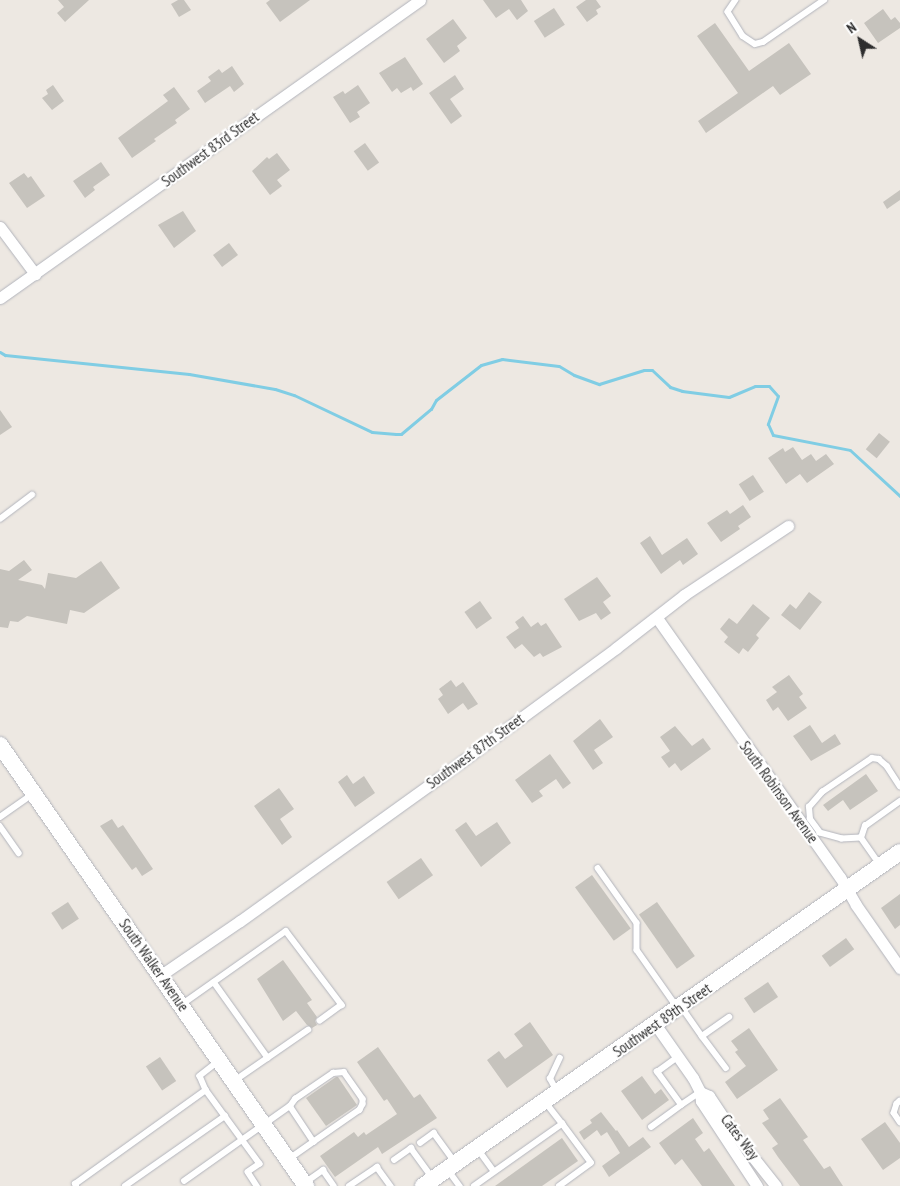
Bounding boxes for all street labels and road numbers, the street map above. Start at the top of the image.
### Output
street label: Southwest 83rd Street [158,108,262,190]
street label: Southwest 87th Street [423,710,527,792]
street label: South Robinson Avenue [736,737,822,847]
street label: South Walker Avenue [115,915,193,1015]
street label: Southwest 89th Street [609,979,715,1061]
street label: Cates Way [717,1111,763,1163]

